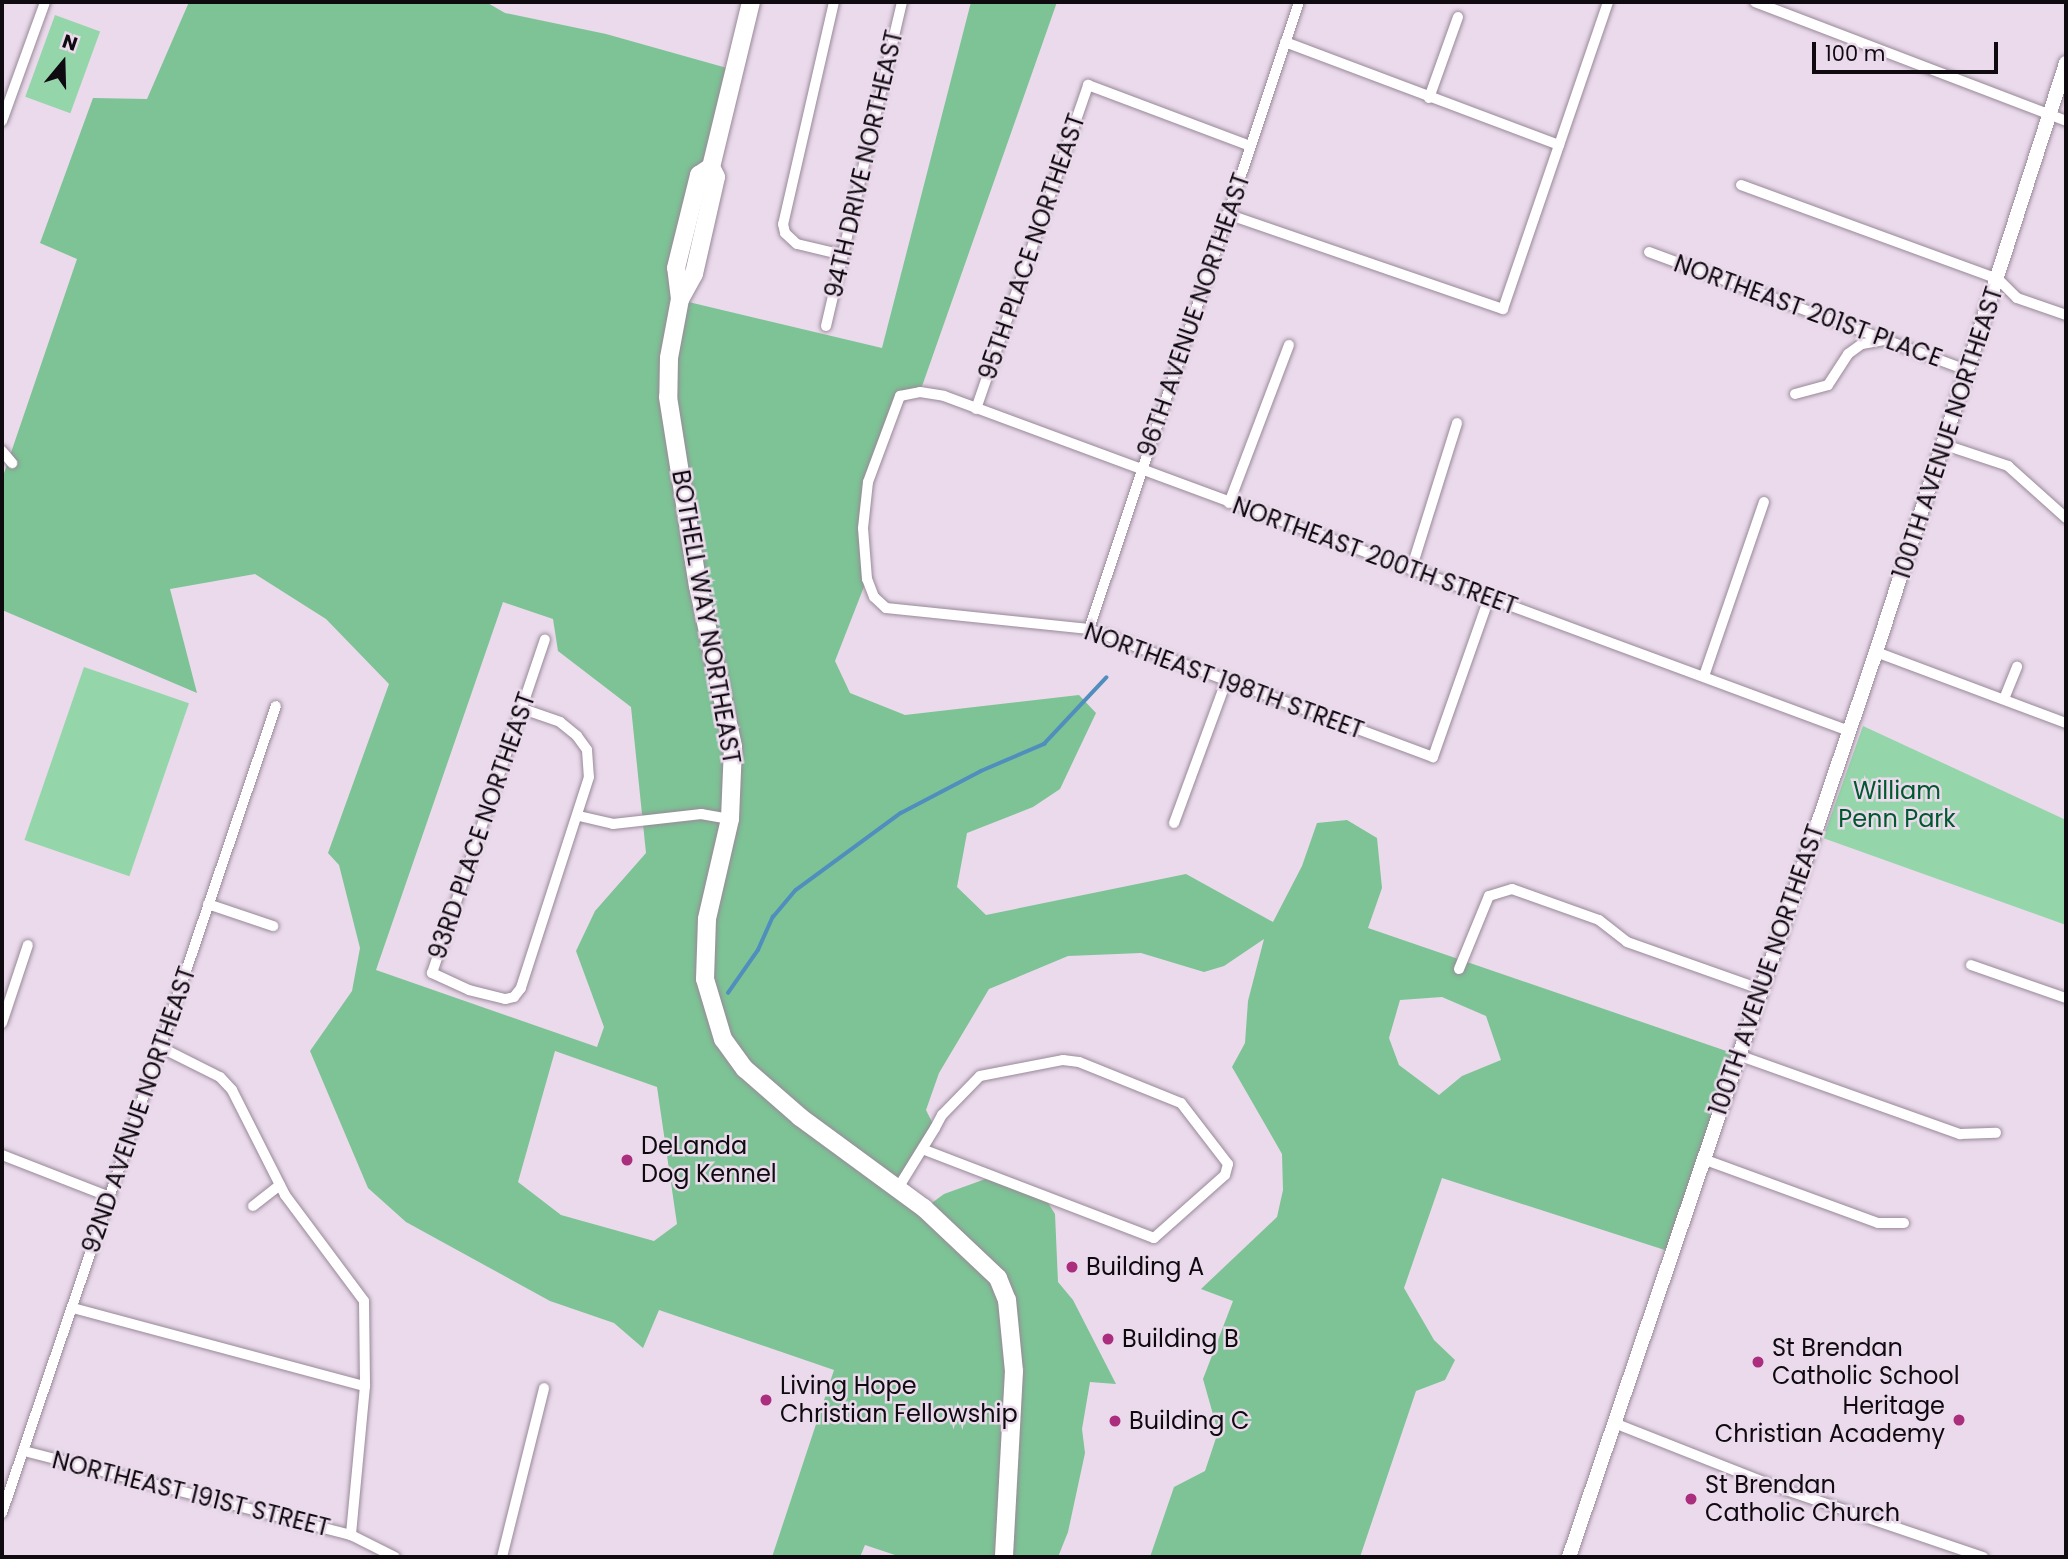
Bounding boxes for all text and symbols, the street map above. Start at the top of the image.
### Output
street label: 94TH DRIVE NORTHEAST [819,27,909,301]
north arrow [28,28,98,98]
text: N [59,28,81,58]
scale bar [1816,28,2002,72]
text: 100 m [1825,39,1885,68]
street label: 95TH PLACE NORTHEAST [973,110,1091,384]
street label: 96TH AVENUE NORTHEAST [1132,169,1256,461]
street label: NORTHEAST 201ST PLACE [1670,249,1946,373]
street label: 100TH AVENUE NORTHEAST [1887,283,2009,583]
street label: BOTHELL WAY NORTHEAST [666,468,746,766]
street label: NORTHEAST 200TH STREET [1229,491,1521,621]
street label: NORTHEAST 198TH STREET [1080,617,1368,745]
street label: 93RD PLACE NORTHEAST [423,689,541,963]
park label: William Penn Park [1838,777,1956,833]
street label: 100TH AVENUE NORTHEAST [1704,821,1830,1119]
street label: 92ND AVENUE NORTHEAST [76,963,202,1257]
place label: DeLanda Dog Kennel [641,1132,777,1188]
marker: DeLanda Dog Kennel [619,1152,635,1168]
place label: Building A [1086,1253,1204,1281]
marker: Building A [1064,1259,1080,1275]
place label: Building B [1122,1325,1239,1353]
marker: Building B [1100,1331,1116,1347]
place label: St Brendan Catholic School [1772,1334,1960,1390]
marker: St Brendan Catholic School [1750,1354,1766,1370]
place label: Living Hope Christian Fellowship [780,1372,1018,1428]
marker: Living Hope Christian Fellowship [758,1392,774,1408]
place label: Heritage Christian Academy [1715,1392,1945,1448]
place label: Building C [1129,1407,1250,1435]
marker: Heritage Christian Academy [1951,1412,1967,1428]
marker: Building C [1107,1413,1123,1429]
street label: NORTHEAST 191ST STREET [49,1446,333,1542]
place label: St Brendan Catholic Church [1705,1471,1900,1527]
marker: St Brendan Catholic Church [1683,1491,1699,1507]

